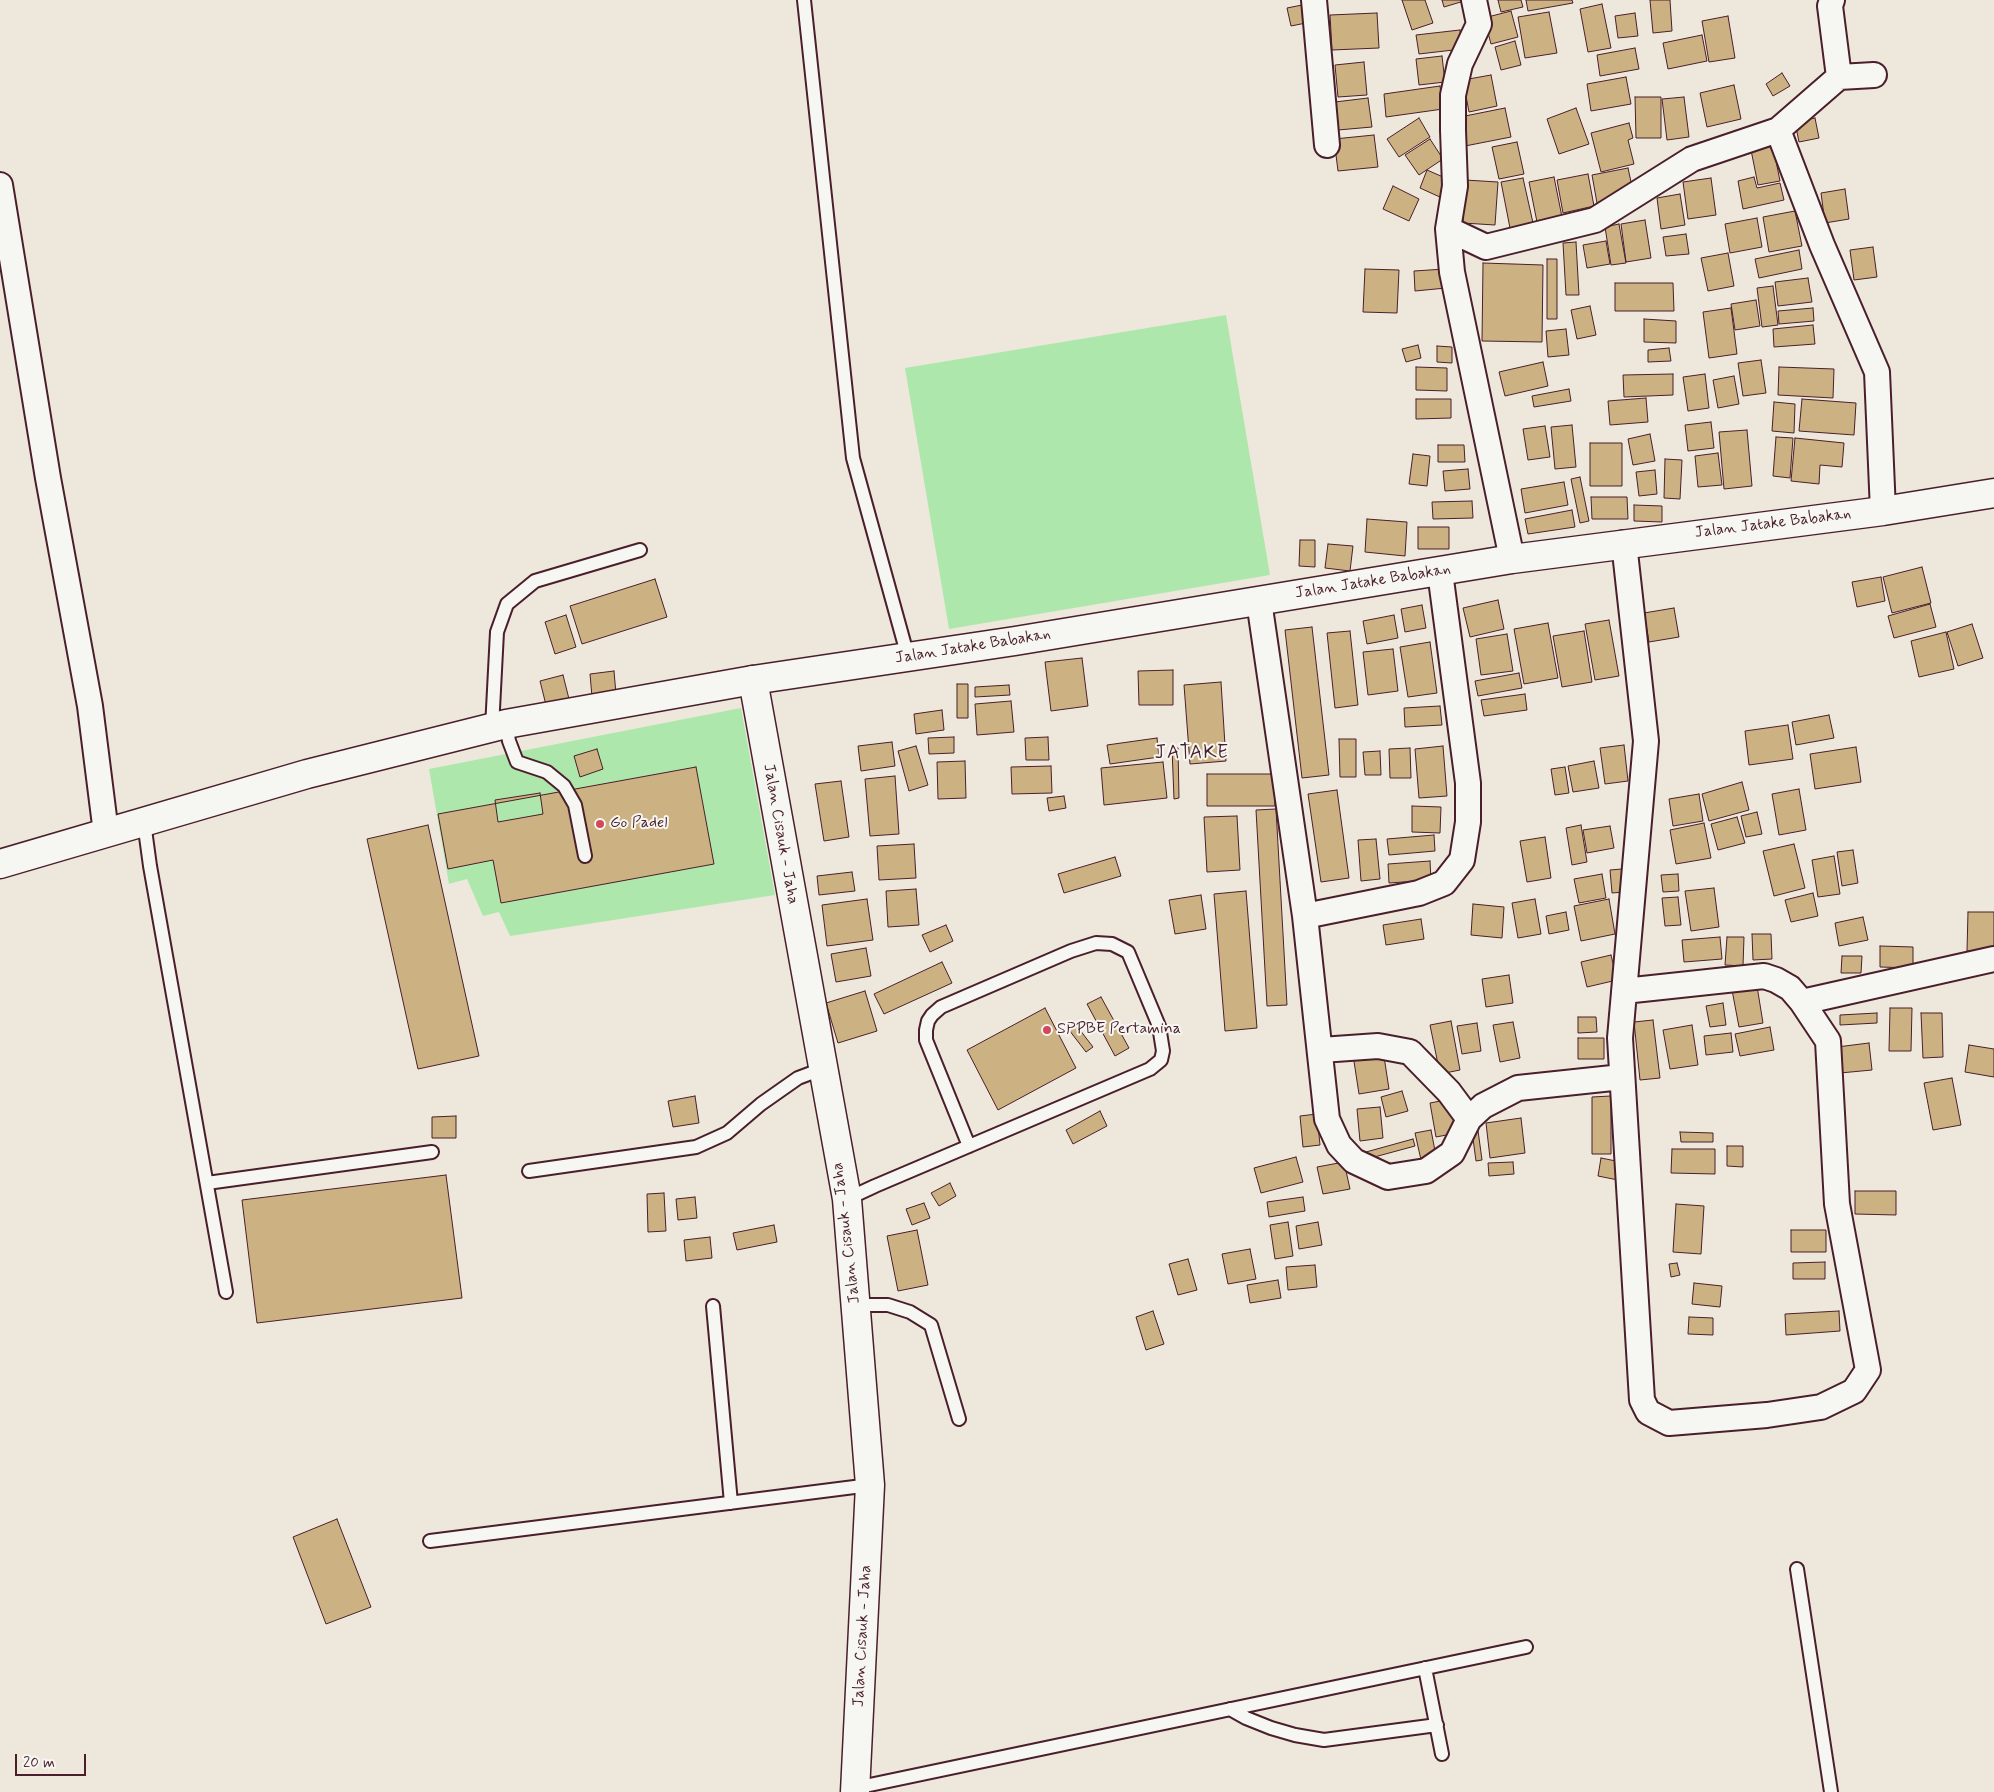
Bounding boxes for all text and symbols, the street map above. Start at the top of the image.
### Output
street label: Jalan Jatake Babakan [1694,505,1852,543]
street label: Jalan Jatake Babakan [1294,560,1452,604]
street label: Jalan Jatake Babakan [894,625,1052,669]
district label: JATAKE [1154,743,1230,765]
street label: Jalan Cisauk - Jaha [758,762,802,906]
place label: Go Padel [610,814,667,834]
marker: Go Padel [594,818,606,830]
place label: SPPBE Pertamina [1057,1020,1181,1040]
marker: SPPBE Pertamina [1041,1024,1053,1036]
street label: Jalan Cisauk - Jaha [829,1161,865,1305]
street label: Jalan Cisauk - Jaha [850,1564,876,1708]
scale bar [18,1744,89,1776]
text: 20 m [23,1753,55,1773]

